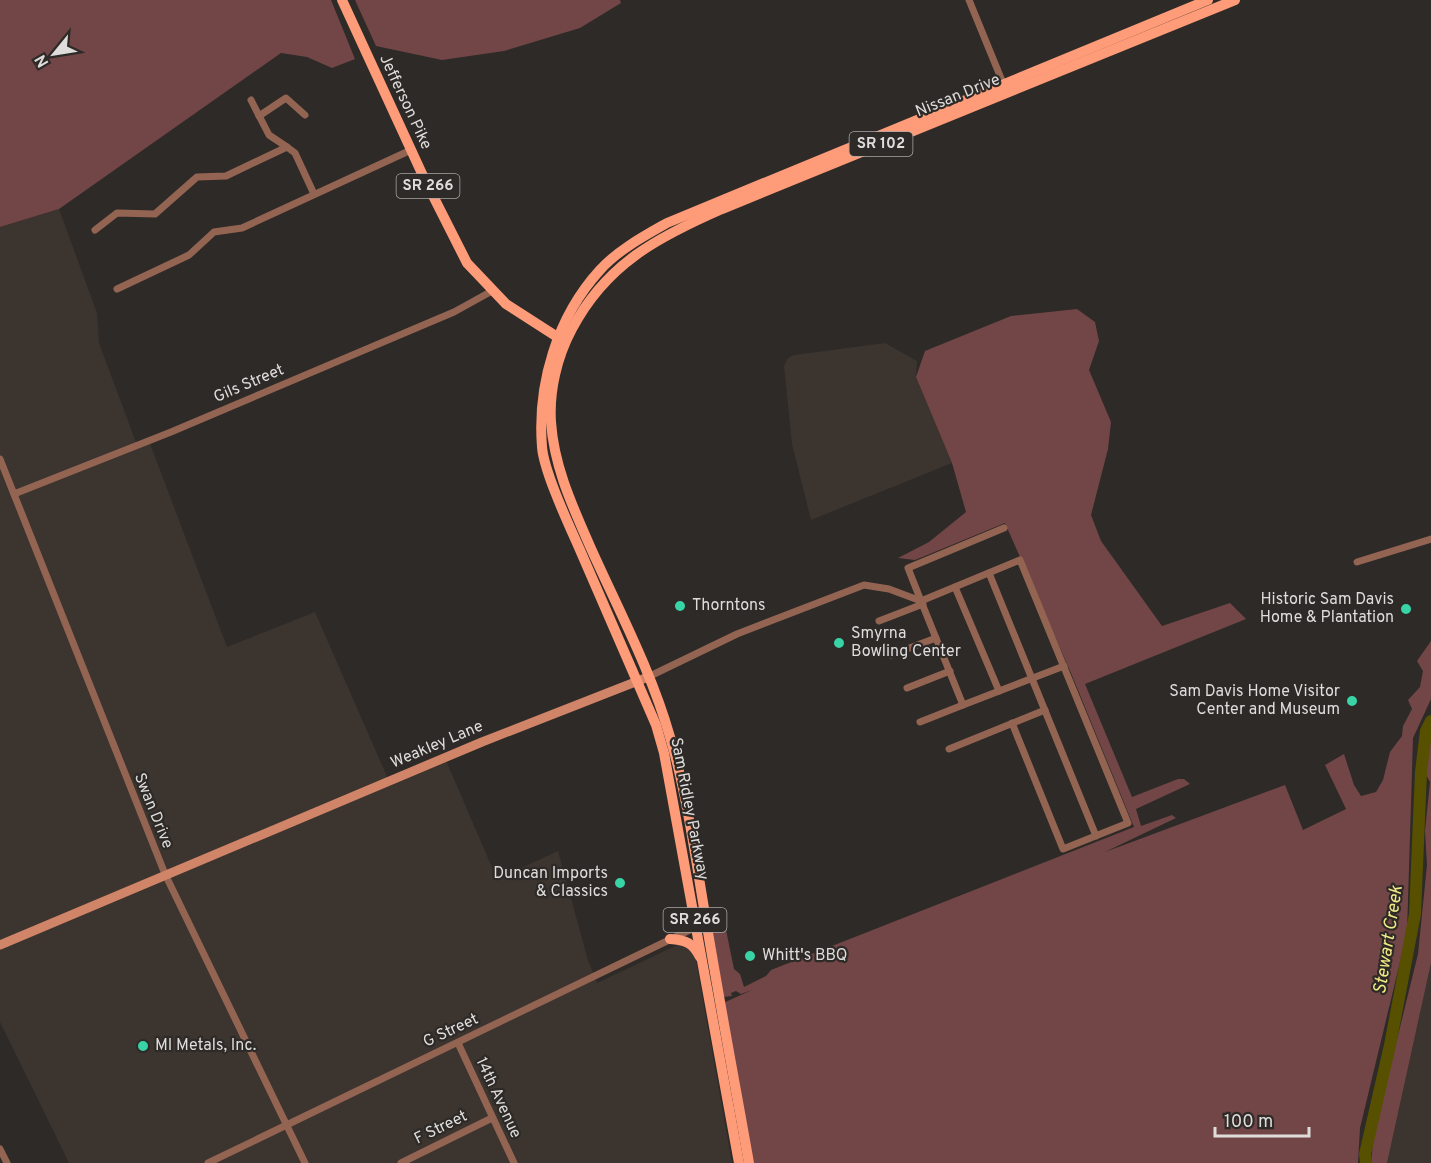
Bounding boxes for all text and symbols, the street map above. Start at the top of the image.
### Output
north arrow [24,24,84,84]
text: N [31,51,54,70]
street label: Jefferson Pike [374,51,436,153]
street label: Nissan Drive [913,70,1003,122]
road number: SR 102 [850,132,912,156]
road number: SR 266 [396,174,460,198]
street label: Gils Street [211,360,287,408]
place label: Historic Sam Davis Home & Plantation [1260,590,1394,628]
place label: Thorntons [692,596,766,616]
marker: Thorntons [673,599,687,613]
marker: Historic Sam Davis Home & Plantation [1399,602,1413,616]
place label: Smyrna Bowling Center [851,624,961,662]
marker: Smyrna Bowling Center [832,636,846,650]
place label: Sam Davis Home Visitor Center and Museum [1169,682,1340,720]
marker: Sam Davis Home Visitor Center and Museum [1345,694,1359,708]
street label: Weakley Lane [388,717,486,773]
street label: Sam Ridley Parkway [665,736,713,882]
street label: Swan Drive [129,770,177,852]
place label: Duncan Imports & Classics [493,864,608,902]
marker: Duncan Imports & Classics [613,876,627,890]
water label: Stewart Creek [1369,883,1409,996]
road number: SR 266 [664,908,726,932]
place label: Whitt's BBQ [762,946,848,966]
marker: Whitt's BBQ [743,949,757,963]
street label: G Street [420,1010,482,1052]
place label: MI Metals, Inc. [155,1036,256,1056]
marker: MI Metals, Inc. [136,1039,150,1053]
street label: 14th Avenue [471,1054,525,1142]
scale bar [1215,1100,1310,1138]
street label: F Street [411,1107,471,1149]
text: 100 m [1224,1111,1273,1134]

